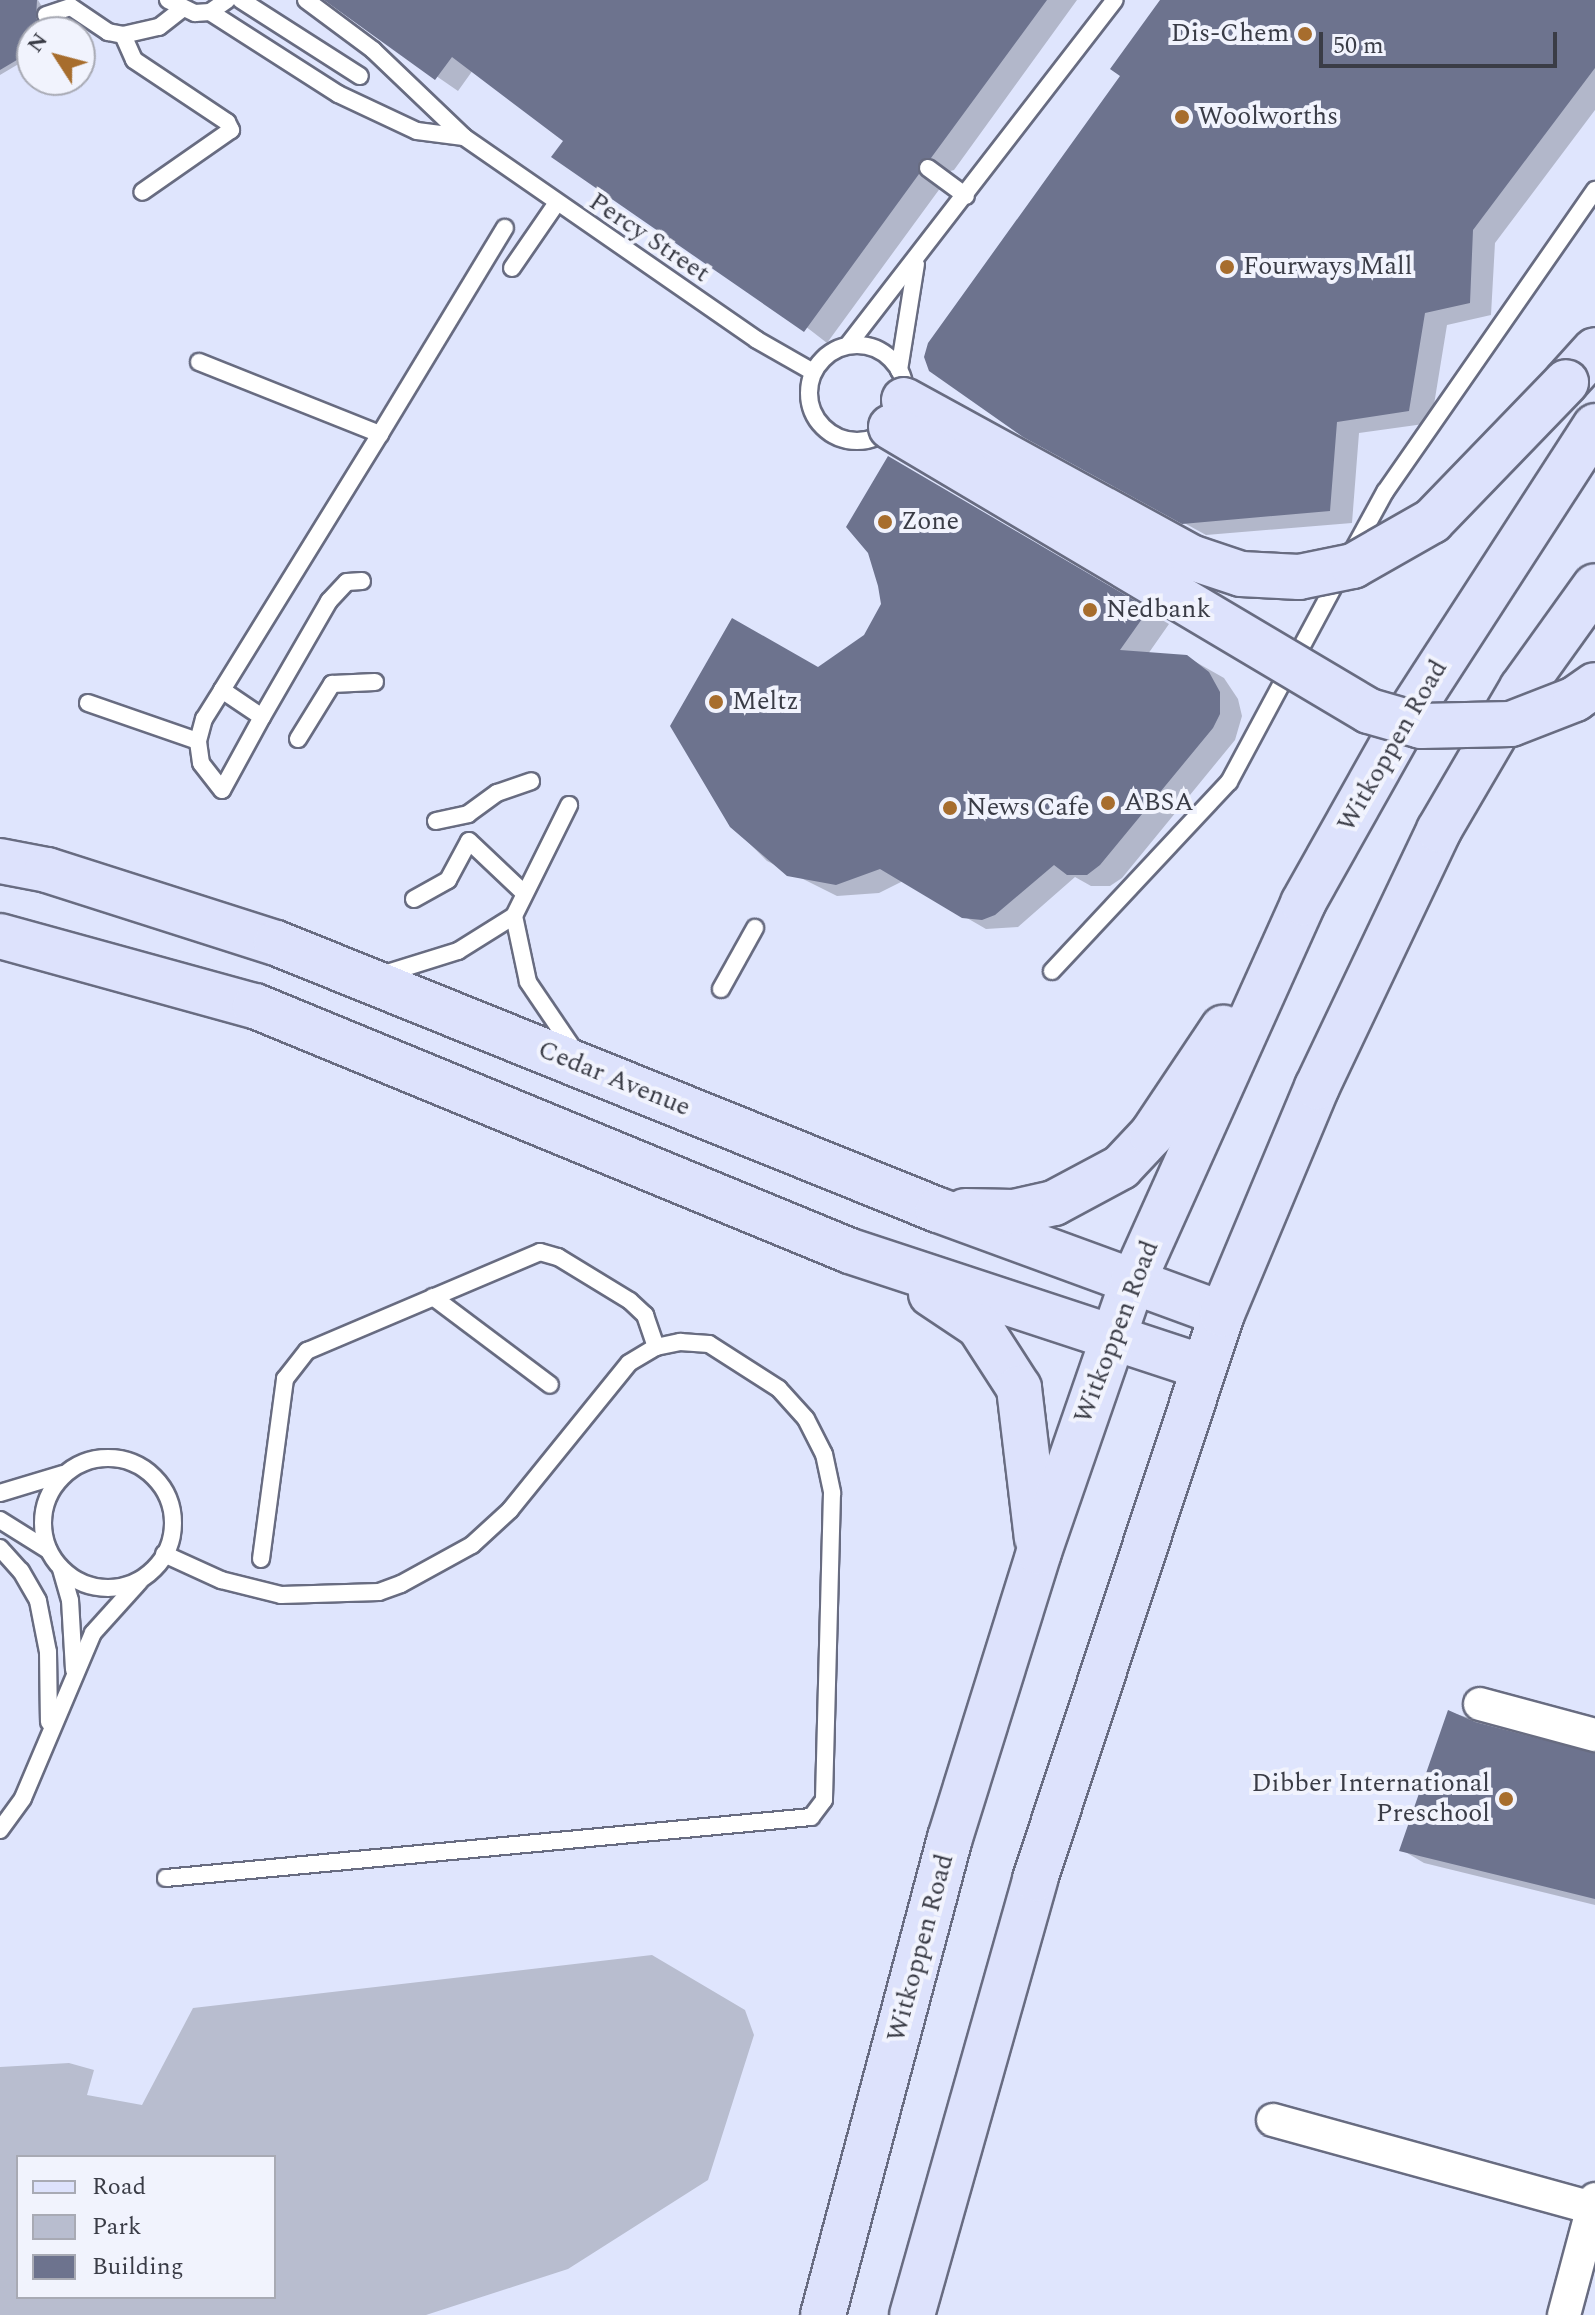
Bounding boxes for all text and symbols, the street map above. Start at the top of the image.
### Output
north arrow [16,16,96,96]
scale bar [1323,16,1561,66]
place label: Dis-Chem [1171,18,1289,50]
marker: Dis-Chem [1296,25,1314,43]
text: N [19,26,56,60]
text: 50 m [1333,28,1384,64]
place label: Woolworths [1198,101,1338,133]
marker: Woolworths [1173,108,1191,126]
street label: Percy Street [583,186,715,290]
place label: Fourways Mall [1243,251,1412,283]
marker: Fourways Mall [1218,258,1236,276]
place label: Zone [901,506,959,538]
marker: Zone [876,513,894,531]
place label: Nedbank [1106,594,1211,626]
marker: Nedbank [1081,601,1099,619]
street label: Witkoppen Road [1331,655,1455,837]
place label: Meltz [732,686,799,718]
marker: Meltz [707,693,725,711]
place label: ABSA [1124,787,1194,819]
place label: News Cafe [966,792,1089,824]
marker: ABSA [1099,794,1117,812]
marker: News Cafe [941,799,959,817]
street label: Cedar Avenue [533,1034,695,1124]
street label: Witkoppen Road [1068,1236,1166,1428]
place label: Dibber International Preschool [1251,1768,1490,1830]
marker: Dibber International Preschool [1497,1790,1515,1808]
street label: Witkoppen Road [881,1851,961,2045]
legend [16,2155,276,2299]
text: Road [92,2169,146,2205]
text: Park [92,2209,142,2245]
text: Building [92,2249,184,2285]

